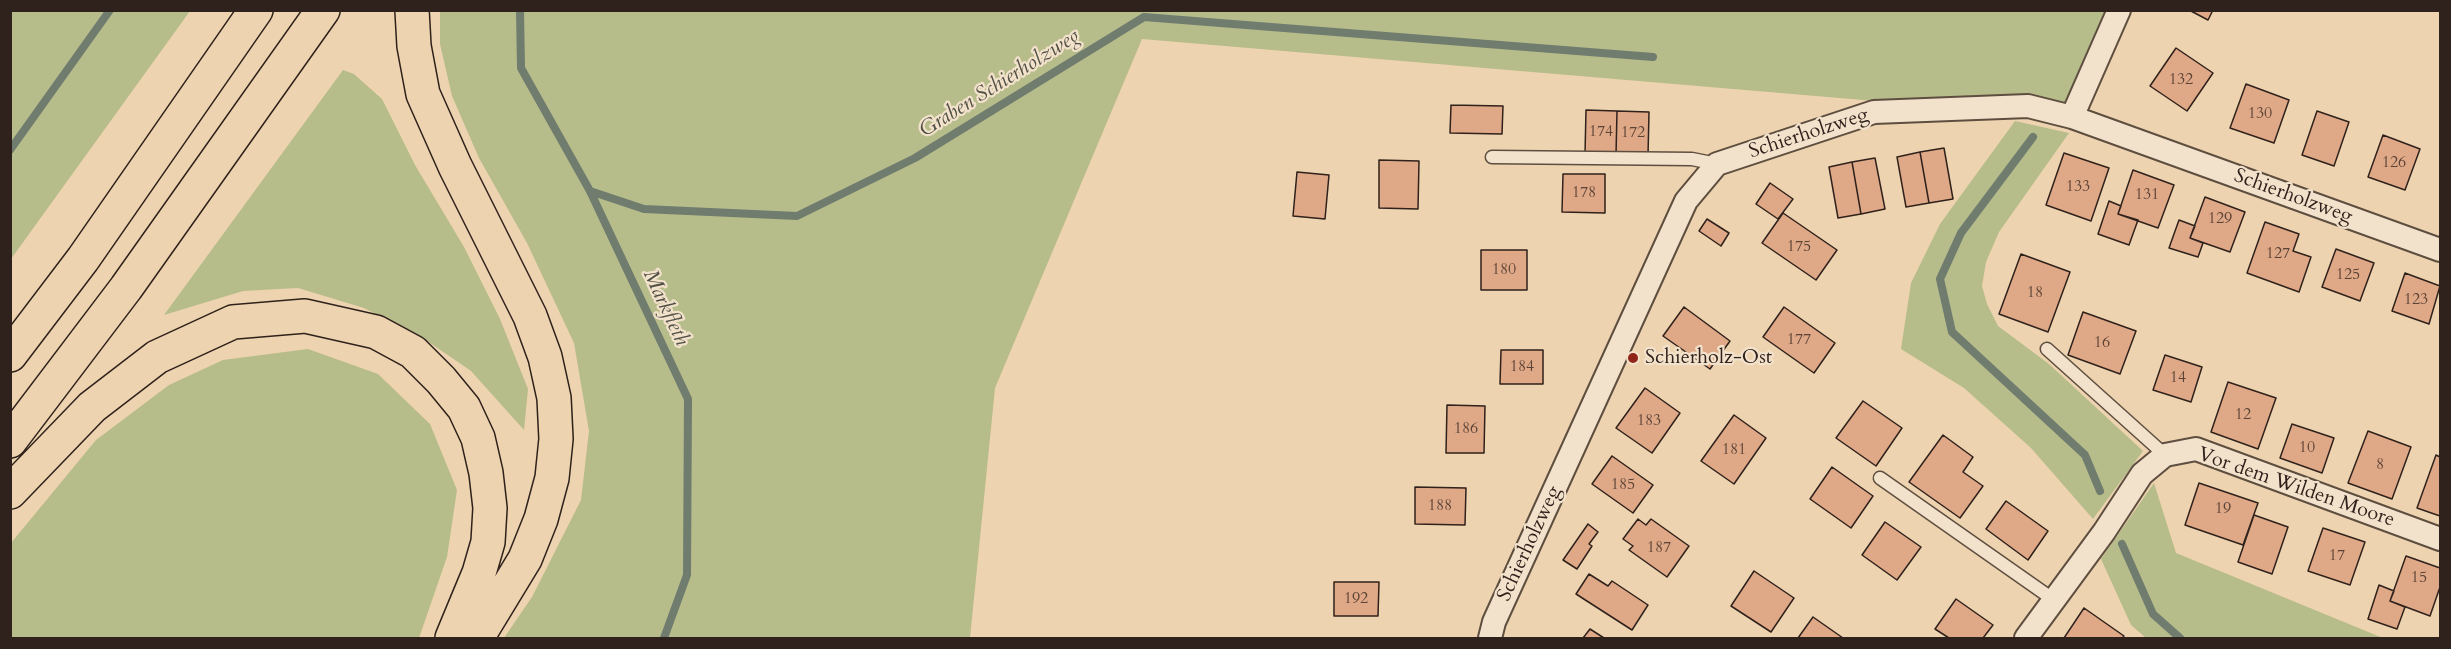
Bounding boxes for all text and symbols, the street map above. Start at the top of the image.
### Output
water label: Graben Schierholzweg [915,25,1085,143]
house number: 132 [2169,70,2193,90]
street label: Schierholzweg [1746,103,1872,165]
house number: 130 [2248,104,2272,124]
house number: 174 [1589,122,1613,142]
house number: 172 [1621,123,1645,143]
house number: 126 [2382,153,2406,173]
street label: Schierholzweg [2231,164,2355,230]
house number: 133 [2066,177,2090,197]
house number: 178 [1572,183,1596,203]
house number: 131 [2135,185,2159,205]
house number: 129 [2208,209,2232,229]
house number: 175 [1787,237,1811,257]
house number: 127 [2266,244,2290,264]
house number: 180 [1492,260,1516,280]
house number: 125 [2336,265,2360,285]
water label: Markfleth [636,266,694,350]
house number: 18 [2027,283,2043,303]
house number: 123 [2404,290,2428,310]
house number: 177 [1787,330,1811,350]
house number: 16 [2094,333,2110,353]
place label: Schierholz-Ost [1645,346,1772,370]
marker: Schierholz-Ost [1626,351,1640,365]
house number: 184 [1510,357,1534,377]
house number: 14 [2170,368,2186,388]
house number: 12 [2235,405,2251,425]
house number: 183 [1637,411,1661,431]
house number: 186 [1454,419,1478,439]
house number: 10 [2299,438,2315,458]
house number: 181 [1722,440,1746,460]
street label: Vor dem Wilden Moore [2195,443,2397,533]
house number: 8 [2376,455,2384,475]
house number: 185 [1611,475,1635,495]
street label: Schierholzweg [1493,483,1567,605]
house number: 188 [1428,496,1452,516]
house number: 19 [2215,499,2231,519]
house number: 187 [1647,538,1671,558]
house number: 17 [2329,546,2345,566]
house number: 15 [2411,568,2427,588]
house number: 192 [1344,589,1368,609]

